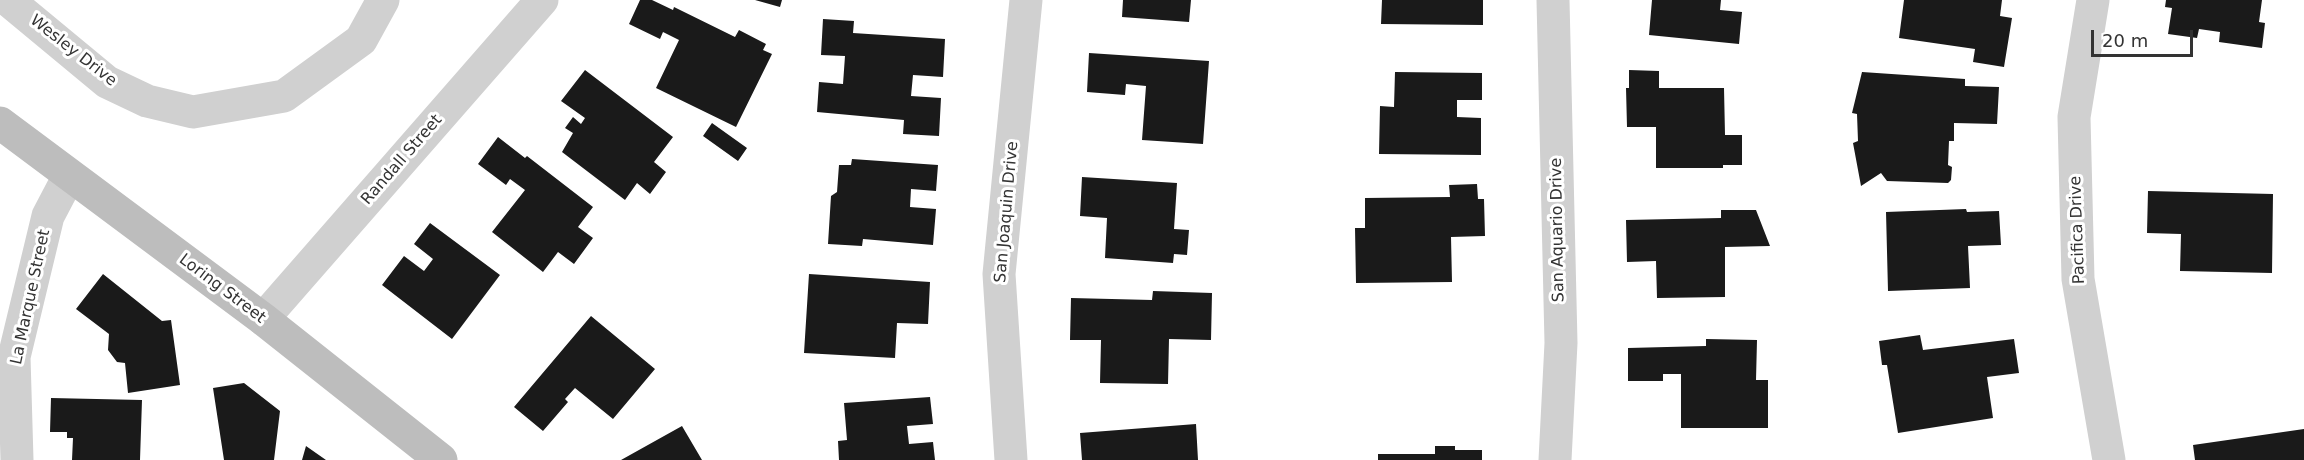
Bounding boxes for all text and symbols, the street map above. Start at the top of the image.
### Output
street label: Wesley Drive [26,11,120,91]
scale bar [2094,18,2196,56]
text: 20 m [2102,30,2148,51]
street label: Randall Street [358,111,446,209]
street label: San Joaquin Drive [991,140,1023,284]
street label: San Aquario Drive [1547,158,1569,302]
street label: Pacifica Drive [2067,175,2089,285]
street label: La Marque Street [7,228,55,366]
street label: Loring Street [175,250,269,328]

